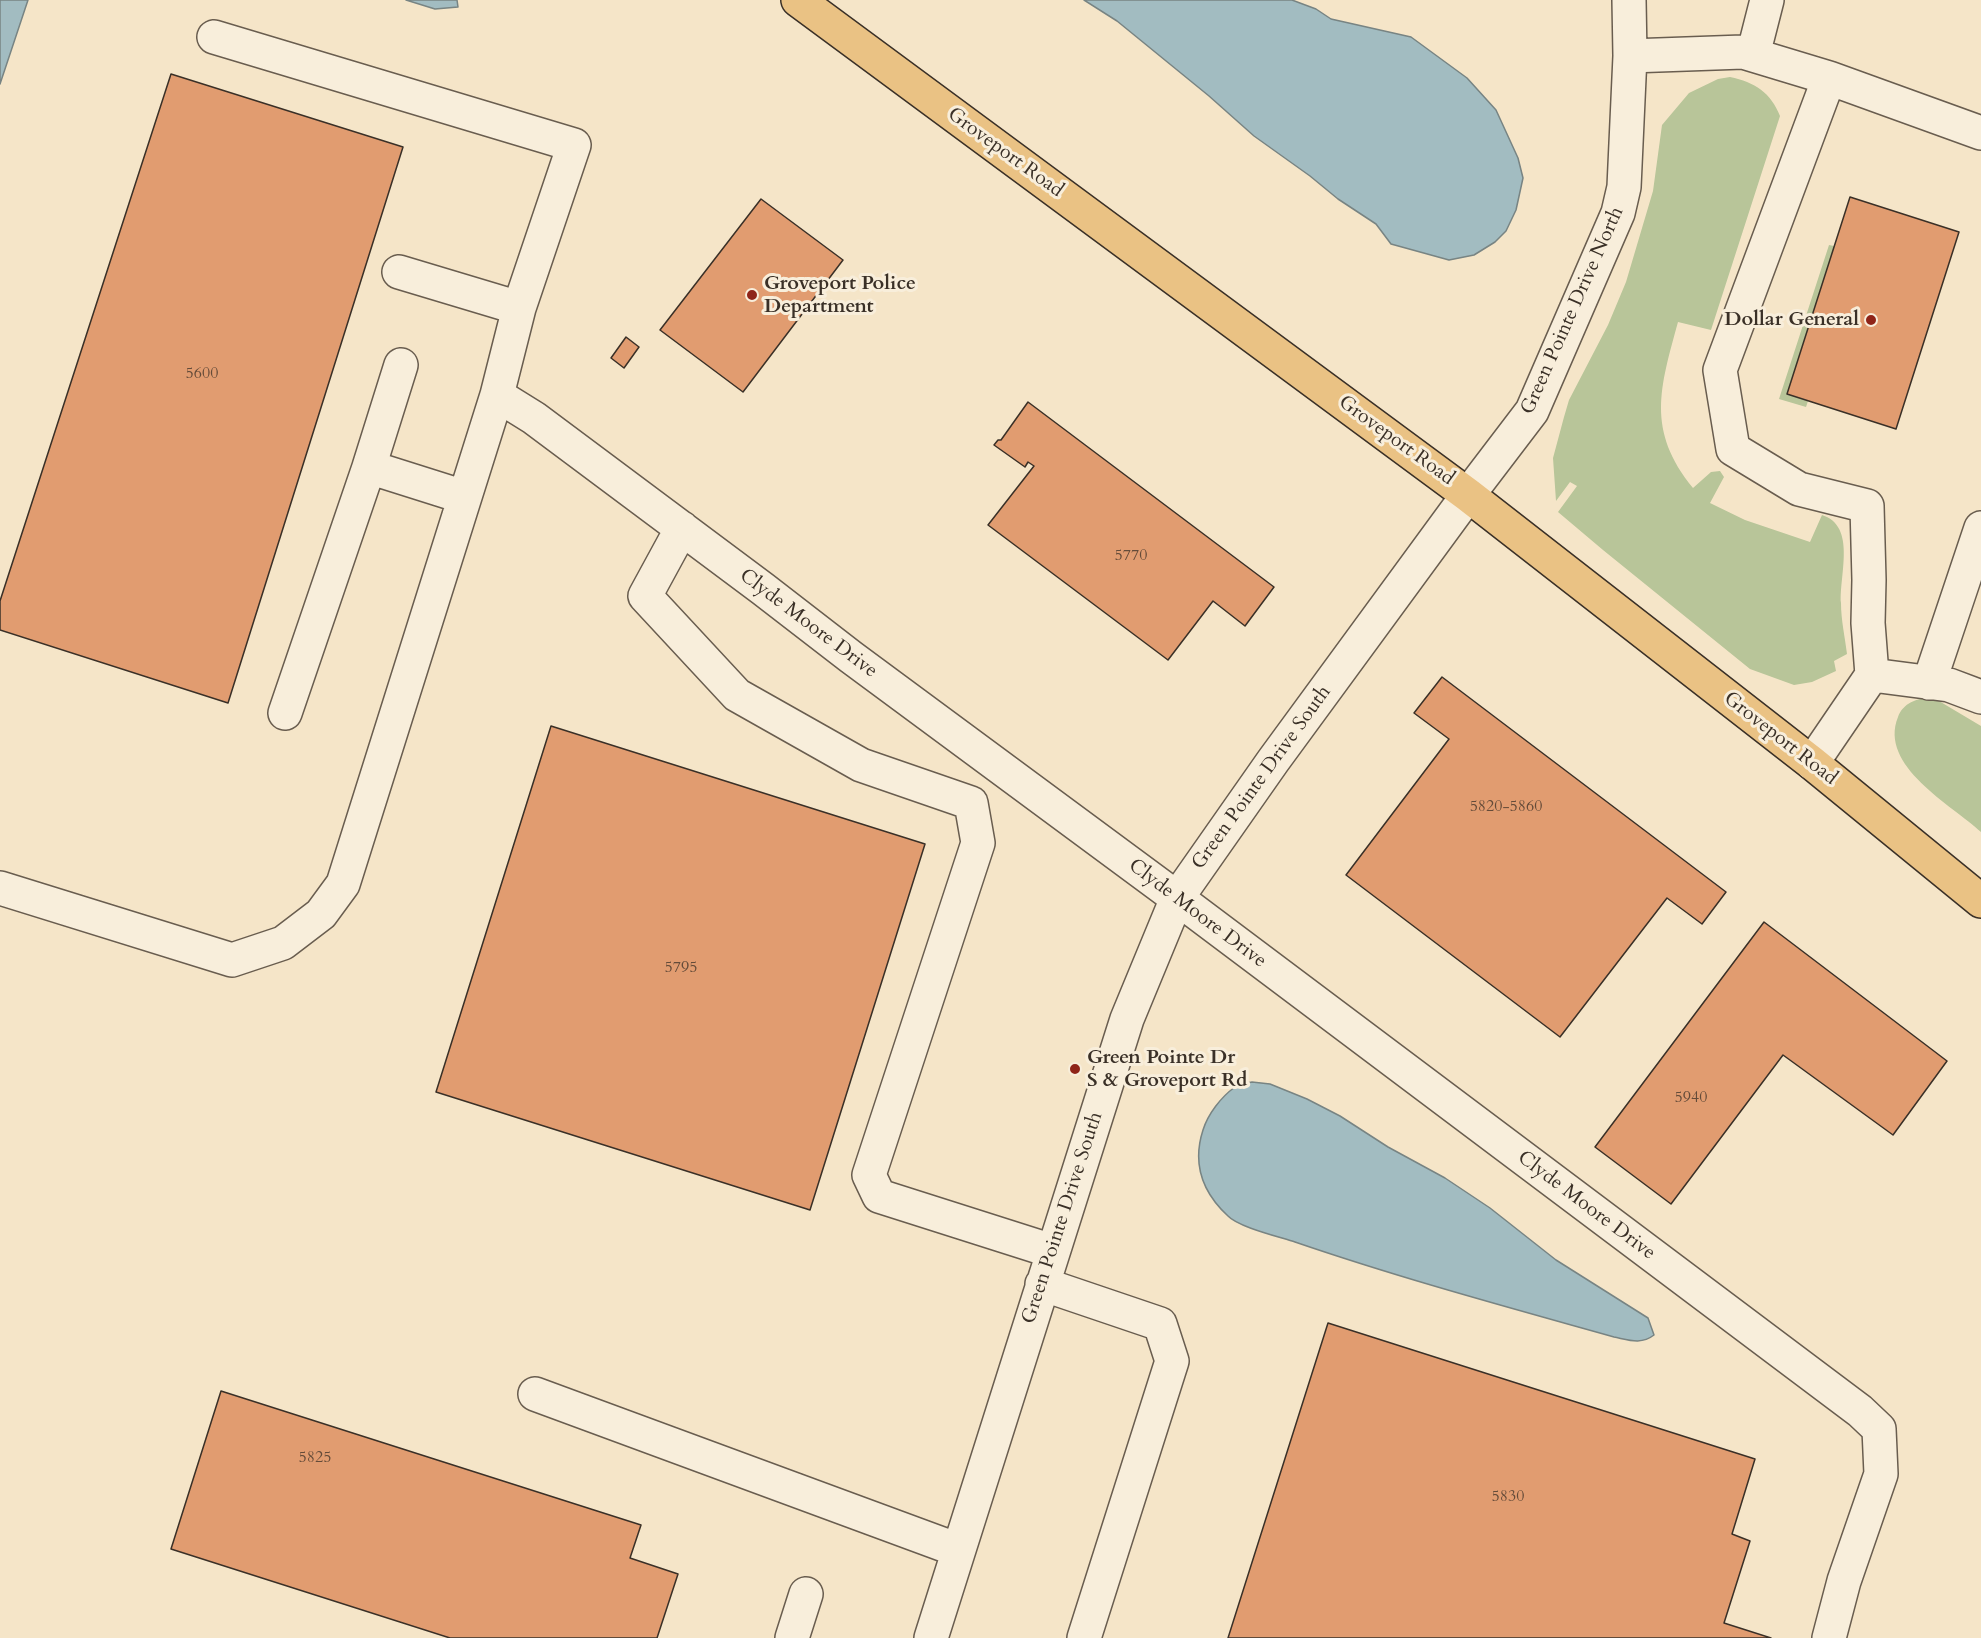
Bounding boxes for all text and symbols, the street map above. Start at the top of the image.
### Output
street label: Groveport Road [942,103,1068,203]
street label: Green Pointe Drive North [1516,204,1630,418]
place label: Groveport Police Department [764,272,916,319]
marker: Groveport Police Department [745,288,759,302]
place label: Dollar General [1724,308,1859,332]
marker: Dollar General [1864,313,1878,327]
house number: 5600 [186,364,218,384]
street label: Groveport Road [1333,391,1459,491]
house number: 5770 [1115,546,1147,566]
street label: Clyde Moore Drive [734,564,882,684]
street label: Green Pointe Drive South [1187,681,1337,875]
street label: Groveport Road [1718,687,1842,791]
house number: 5820-5860 [1470,797,1542,817]
street label: Clyde Moore Drive [1123,854,1271,974]
house number: 5795 [665,958,697,978]
place label: Green Pointe Dr S & Groveport Rd [1087,1046,1247,1093]
marker: Green Pointe Dr S & Groveport Rd [1068,1062,1082,1076]
house number: 5940 [1675,1088,1707,1108]
street label: Green Pointe Drive South [1017,1109,1109,1327]
street label: Clyde Moore Drive [1512,1146,1660,1266]
house number: 5825 [299,1448,331,1468]
house number: 5830 [1492,1487,1524,1507]

